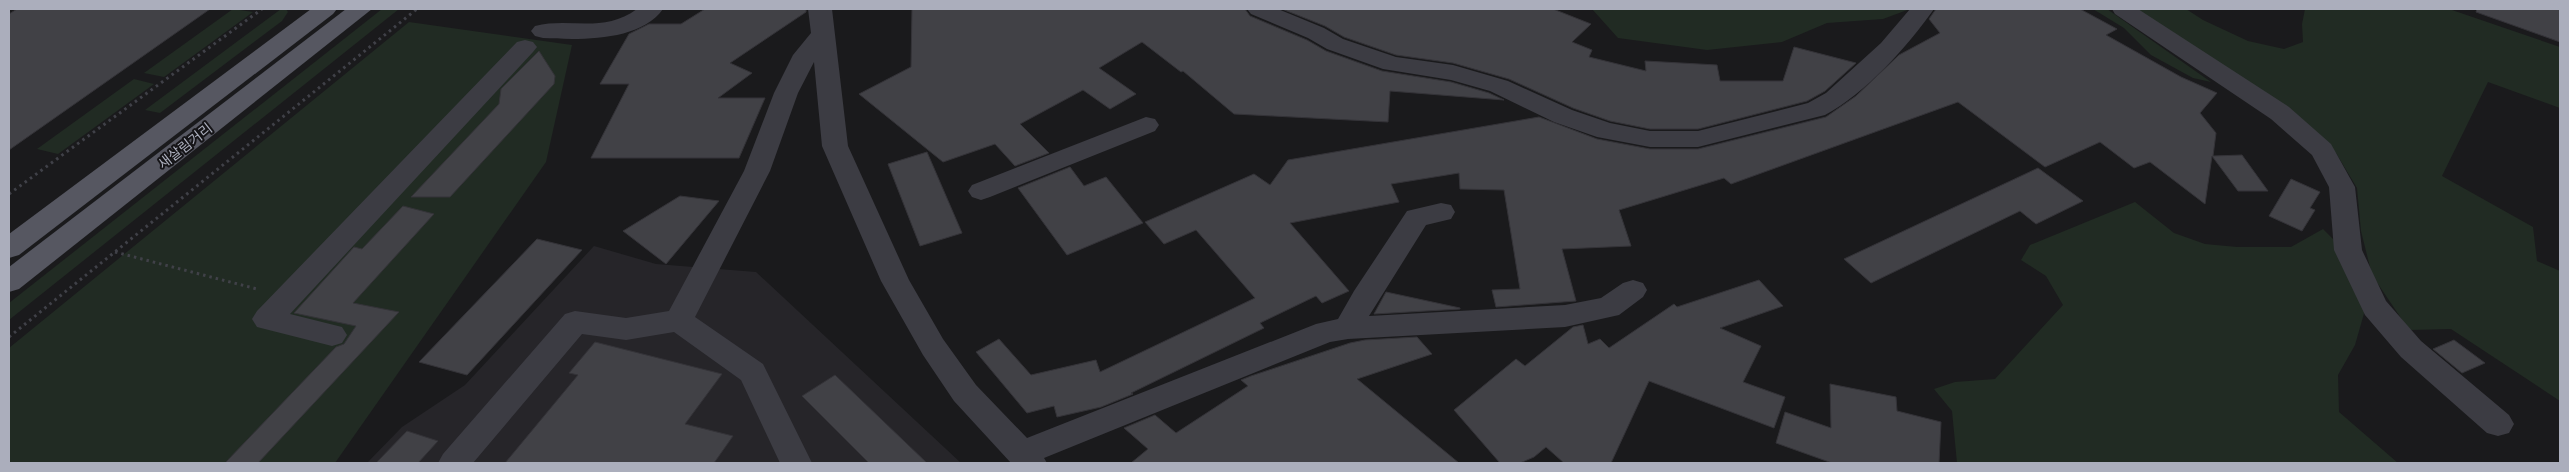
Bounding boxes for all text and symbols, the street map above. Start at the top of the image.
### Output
street label: 새살림거리 [155,120,215,172]

